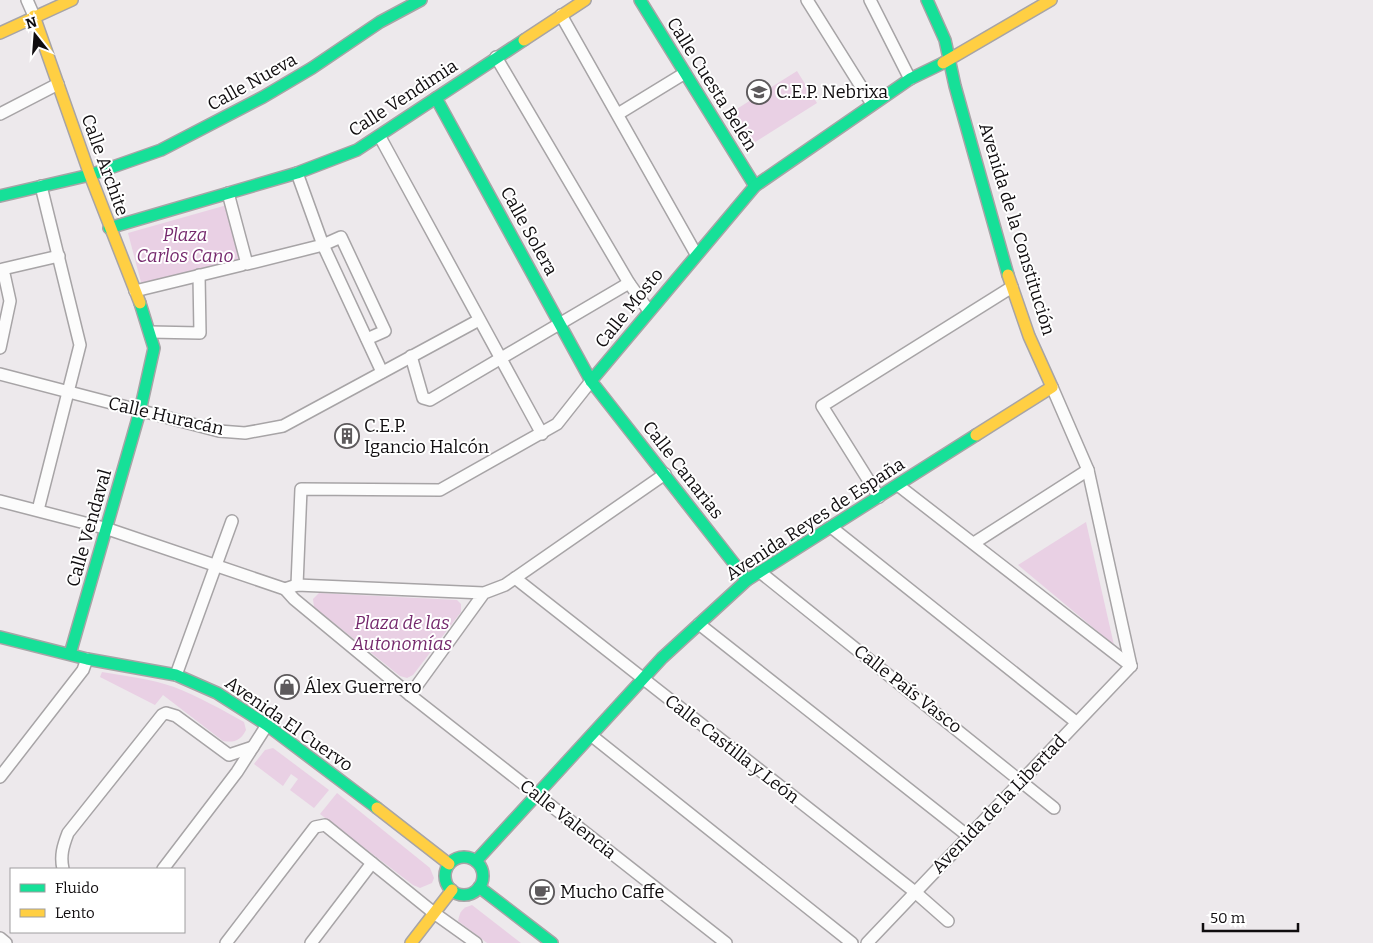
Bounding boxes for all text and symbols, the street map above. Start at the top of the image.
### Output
north arrow [10,10,60,60]
text: N [24,13,39,33]
street label: Calle Cuesta Belén [662,13,762,155]
street label: Calle Nueva [203,48,301,116]
street label: Calle Vendimia [344,55,462,141]
school or university icon: C.E.P. Nebrixa [746,79,772,105]
place label: C.E.P. Nebrixa [776,81,888,103]
street label: Calle Archite [76,111,134,219]
street label: Avenida de la Constitución [974,120,1060,339]
street label: Calle Solera [496,183,562,279]
park label: Plaza Carlos Cano [136,224,234,267]
street label: Calle Mosto [590,264,668,352]
street label: Calle Huracán [106,392,226,440]
place label: C.E.P. Igancio Halcón [364,415,490,458]
street label: Calle Canarias [638,417,728,523]
building icon: C.E.P. Igancio Halcón [334,423,360,449]
street label: Avenida Reyes de España [721,453,909,585]
street label: Calle Vendaval [62,467,116,589]
park label: Plaza de las Autonomías [351,612,452,655]
street label: Calle País Vasco [850,640,966,738]
street label: Avenida El Cuervo [221,672,357,776]
shop icon: Álex Guerrero [274,674,300,700]
place label: Álex Guerrero [304,676,422,698]
street label: Calle Castilla y León [660,690,804,809]
street label: Avenida de la Libertad [927,730,1071,878]
street label: Calle Valencia [515,775,621,863]
legend [10,868,185,933]
text: Fluido [55,879,99,897]
cafe icon: Mucho Caffe [529,879,555,905]
place label: Mucho Caffe [560,881,664,903]
scale bar [1203,900,1298,932]
text: Lento [55,904,95,922]
text: 50 m [1210,909,1246,927]

